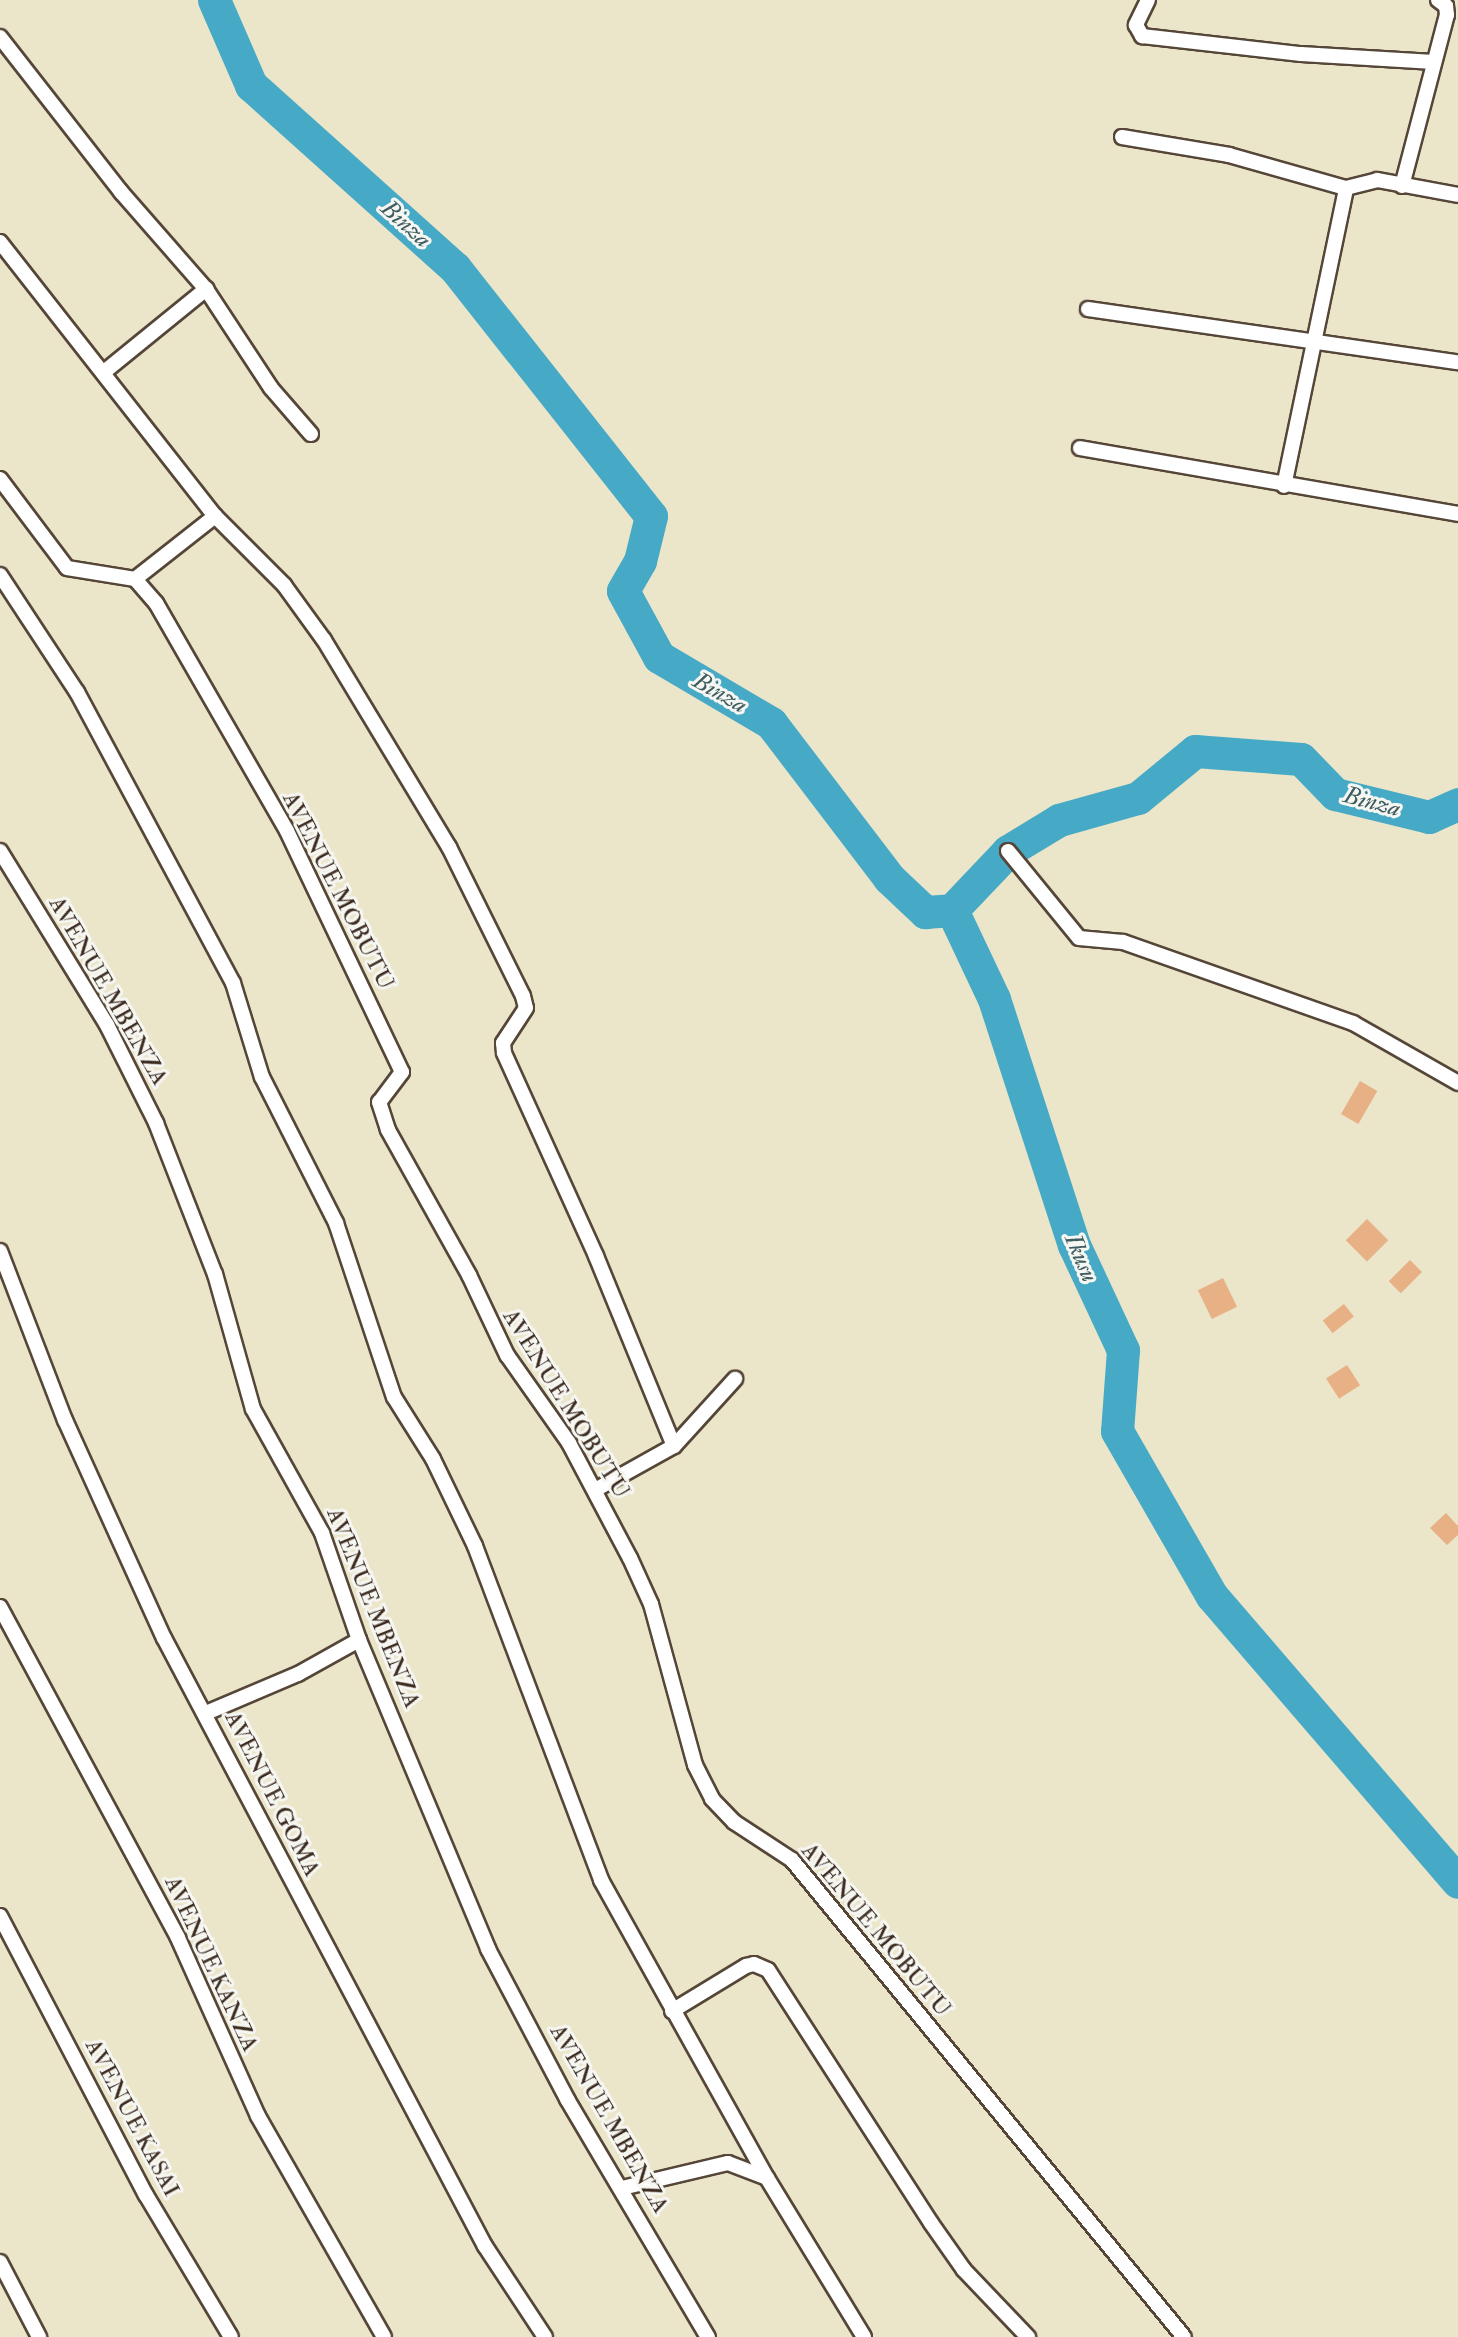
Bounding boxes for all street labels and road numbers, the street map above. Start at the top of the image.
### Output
street label: AVENUE MOBUTU [276,788,400,994]
street label: AVENUE MBENZA [43,892,173,1090]
street label: AVENUE MOBUTU [496,1304,636,1504]
street label: AVENUE MBENZA [320,1504,426,1712]
street label: AVENUE GOMA [218,1707,326,1881]
street label: AVENUE MOBUTU [795,1838,957,2022]
street label: AVENUE KANZA [158,1872,264,2056]
street label: AVENUE MBENZA [544,2020,674,2218]
street label: AVENUE KASAI [79,2034,185,2202]

